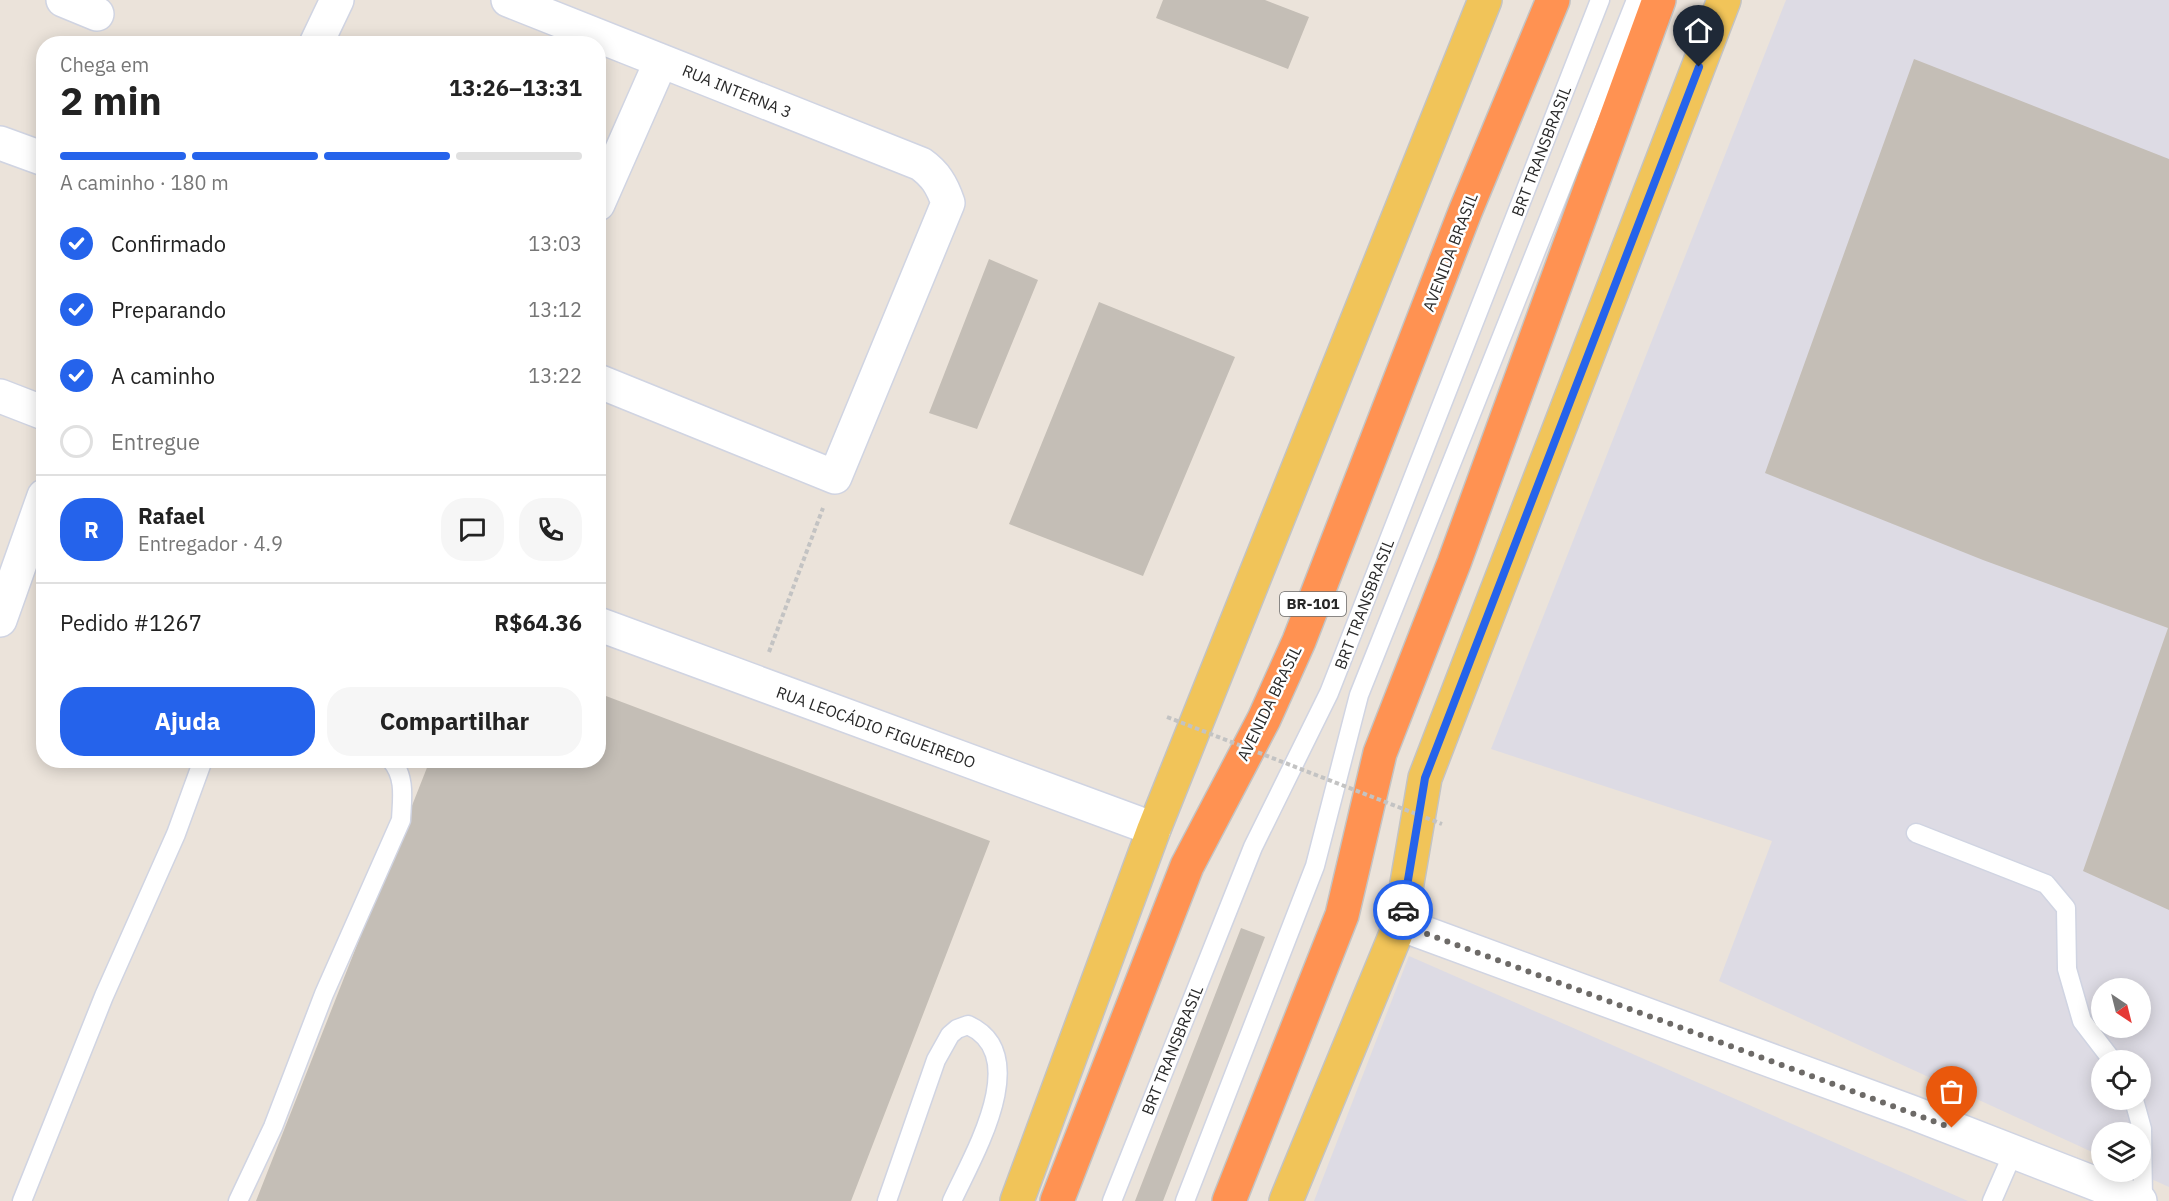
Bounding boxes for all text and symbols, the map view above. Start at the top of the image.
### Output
pin [1673,5,1724,67]
icon: home [1682,14,1715,47]
text: Chega em [60,51,149,78]
street label: RUA INTERNA 3 [679,60,795,122]
text: 13:26–13:31 [449,73,582,102]
text: 2 min [60,75,162,126]
street label: BRT TRANSBRASIL [1507,83,1575,219]
text: A caminho · 180 m [60,169,229,196]
street label: AVENIDA BRASIL [1418,190,1482,314]
icon: check [60,227,93,260]
text: Confirmado [111,229,226,258]
text: 13:03 [528,230,582,257]
icon: check [60,293,93,326]
text: Preparando [111,295,226,324]
text: 13:12 [528,296,582,323]
icon: check [60,359,93,392]
text: A caminho [111,361,215,390]
text: 13:22 [528,362,582,389]
text: Entregue [111,427,200,456]
button: chat [441,498,504,561]
button: phone [519,498,582,561]
text: Rafael [138,501,205,530]
text: R [84,515,99,544]
text: Entregador · 4.9 [138,530,283,557]
street label: BRT TRANSBRASIL [1330,536,1398,672]
road number: BR-101 [1280,592,1346,616]
text: Pedido #1267 [60,608,202,637]
text: R$64.36 [494,608,582,637]
street label: AVENIDA BRASIL [1232,642,1306,764]
street label: RUA LEOCÁDIO FIGUEIREDO [774,681,979,772]
button: Ajuda [60,687,315,756]
button: Compartilhar [327,687,582,756]
courier [1373,880,1433,940]
icon: car [1387,894,1420,927]
north arrow [2091,978,2151,1038]
map controls [2091,978,2151,1182]
street label: BRT TRANSBRASIL [1137,982,1207,1118]
button: locate [2091,1050,2151,1110]
pin [1926,1066,1977,1128]
icon: bag [1935,1075,1968,1108]
button: layers [2091,1122,2151,1182]

